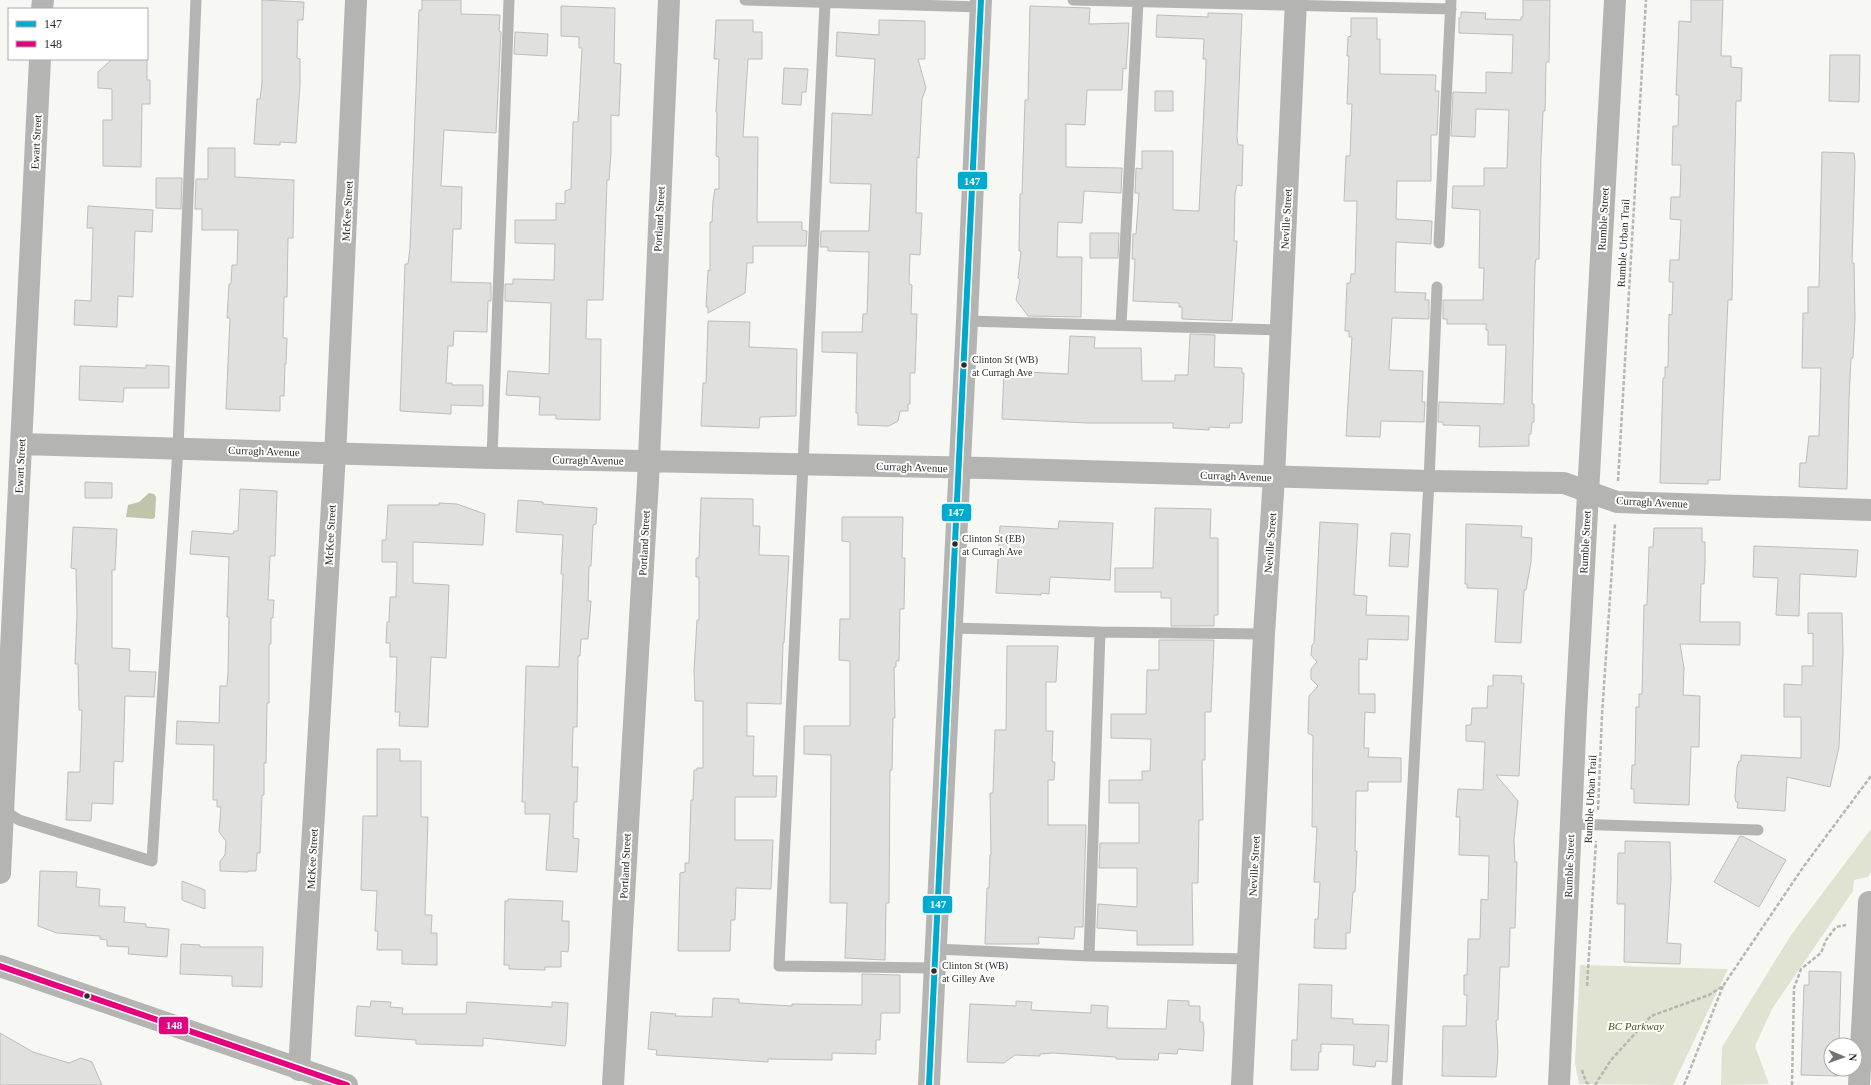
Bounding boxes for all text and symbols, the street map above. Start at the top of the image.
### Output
legend [8,8,148,60]
text: 147 [44,17,62,31]
text: 148 [44,37,62,51]
street label: Ewart Street [29,114,43,170]
line badge: 147 [957,171,988,190]
text: 147 [964,175,981,187]
street label: McKee Street [339,180,355,242]
street label: Portland Street [651,186,667,252]
street label: Rumble Street [1595,187,1611,251]
street label: Neville Street [1278,188,1294,250]
street label: Rumble Urban Trail [1615,198,1631,288]
place label: Clinton St (WB) at Curragh Ave [972,354,1038,378]
marker: Clinton St (WB) at Curragh Ave [959,360,969,370]
street label: Ewart Street [13,438,27,494]
street label: Curragh Avenue [228,444,300,458]
street label: Curragh Avenue [552,453,624,467]
street label: Curragh Avenue [876,460,948,474]
street label: Curragh Avenue [1200,469,1272,483]
street label: Curragh Avenue [1616,494,1688,510]
line badge: 147 [941,503,972,522]
street label: McKee Street [322,504,338,566]
text: 147 [948,506,965,518]
street label: Portland Street [636,510,652,576]
street label: Rumble Street [1577,510,1593,574]
street label: Neville Street [1262,512,1278,574]
place label: Clinton St (EB) at Curragh Ave [962,533,1025,557]
marker: Clinton St (EB) at Curragh Ave [950,539,960,549]
street label: Rumble Urban Trail [1582,754,1598,844]
street label: McKee Street [304,828,320,890]
street label: Portland Street [617,833,633,899]
street label: Rumble Street [1562,834,1576,898]
street label: Neville Street [1246,835,1262,897]
line badge: 147 [922,895,953,914]
text: 147 [930,898,947,910]
place label: Clinton St (WB) at Gilley Ave [942,960,1008,984]
marker: Clinton St (WB) at Gilley Ave [929,966,939,976]
unlabelled marker [82,991,92,1001]
line badge: 148 [158,1016,189,1035]
text: 148 [166,1019,183,1031]
park label: BC Parkway [1608,1020,1664,1032]
north arrow [1823,1037,1863,1077]
text: N [1847,1053,1859,1062]

